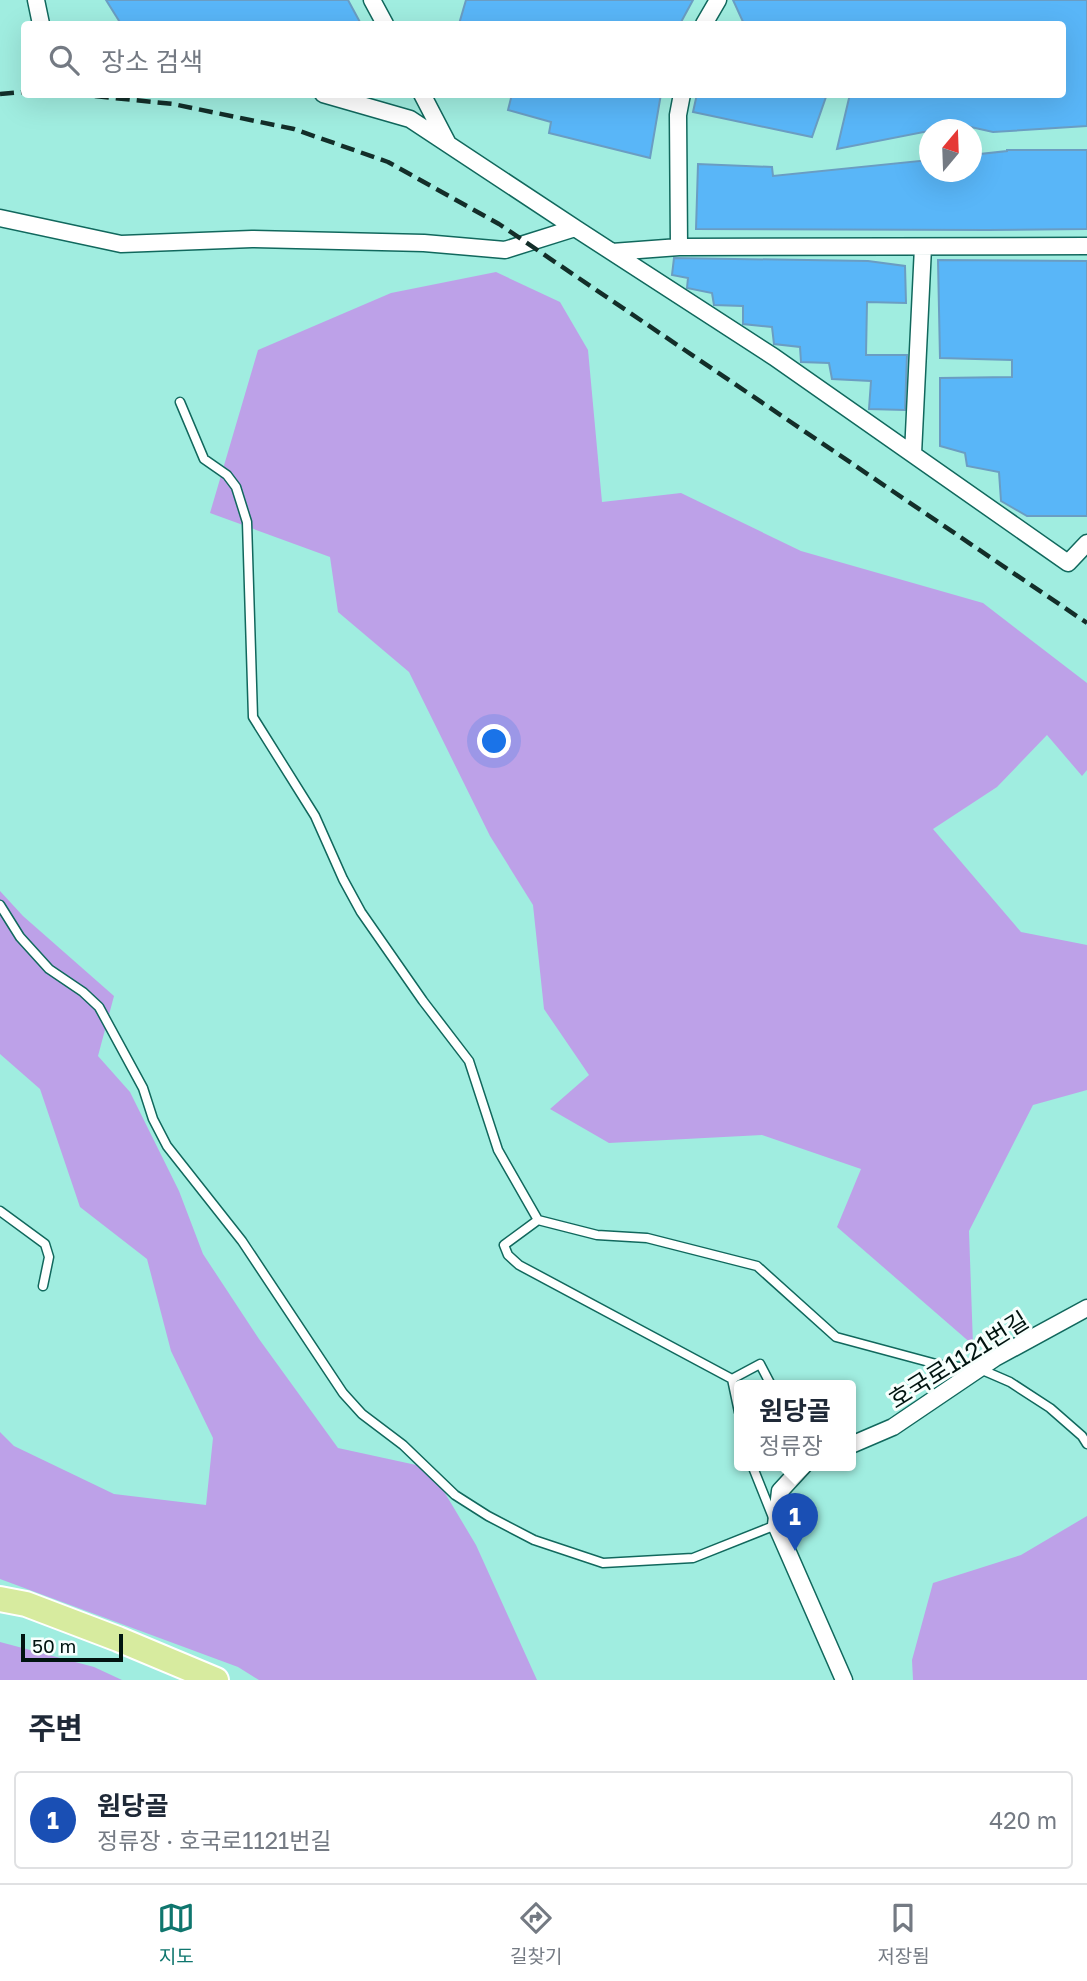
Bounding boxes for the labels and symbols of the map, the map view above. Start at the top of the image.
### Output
north arrow [919,119,982,182]
your location [477,724,511,758]
street label: 호국로1121번길 [883,1305,1033,1413]
pin: 1 [772,1493,818,1551]
scale bar [21,1631,122,1663]

